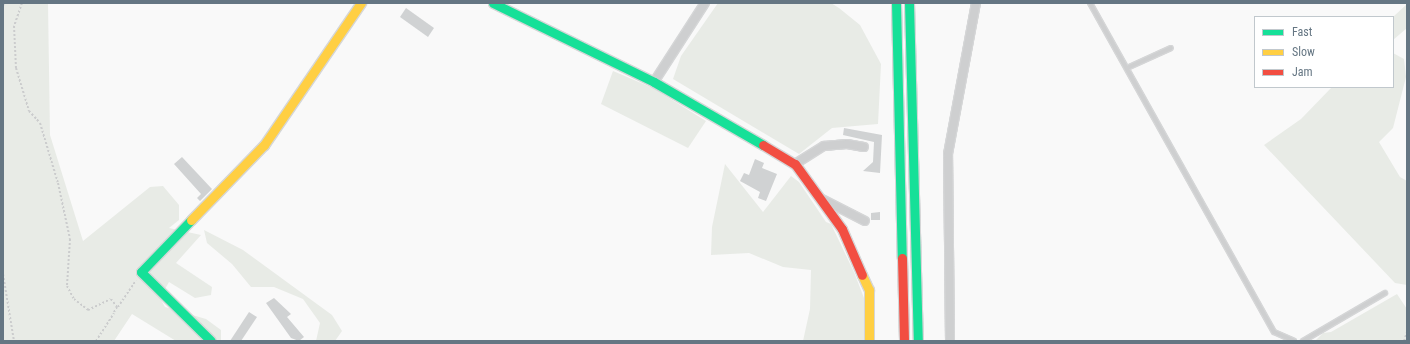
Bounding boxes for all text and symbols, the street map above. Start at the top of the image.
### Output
legend [1254,16,1394,88]
text: Fast [1292,25,1312,39]
text: Slow [1292,45,1315,59]
text: Jam [1292,65,1313,79]

